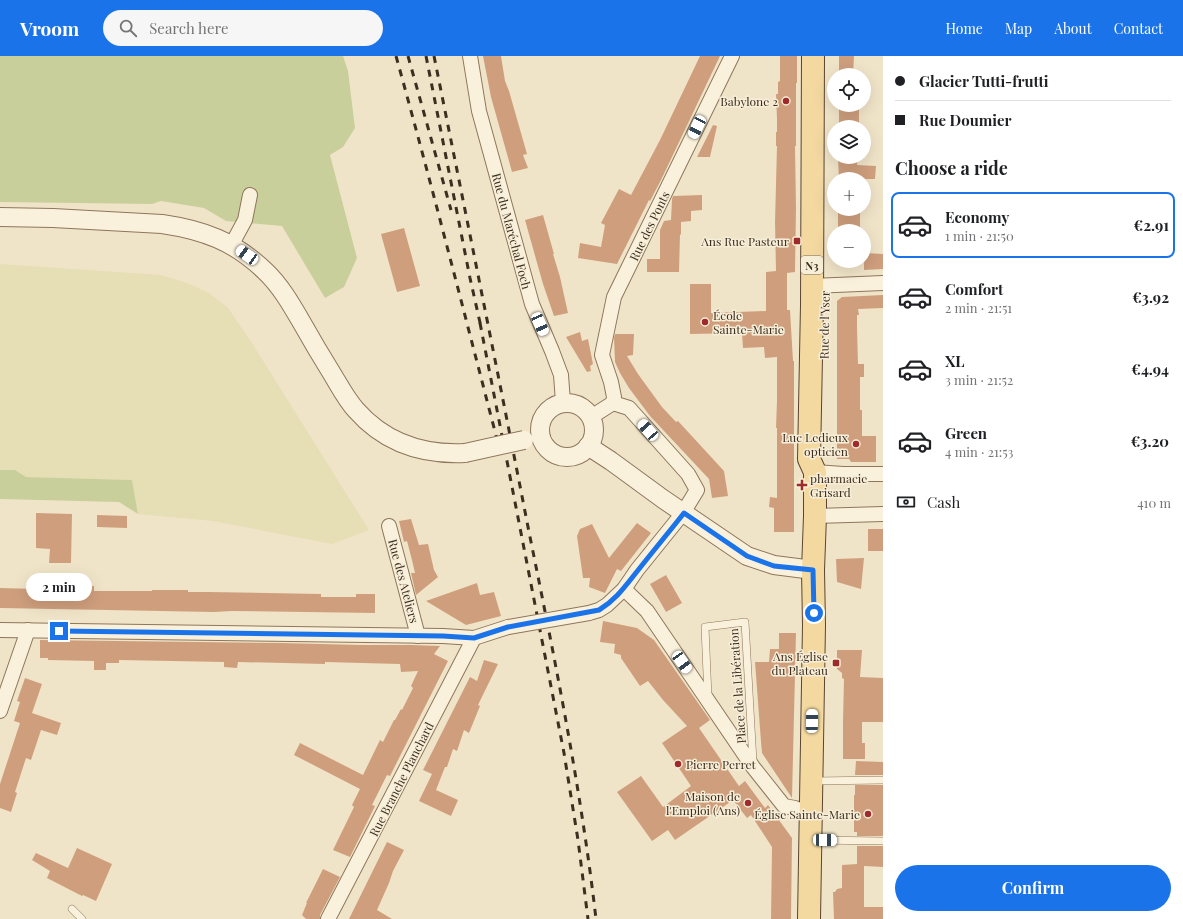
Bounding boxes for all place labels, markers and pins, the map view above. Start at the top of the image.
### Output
place label: Babylone 2 [720,93,778,109]
marker: Babylone 2 [781,96,791,106]
place label: Ans Rue Pasteur [700,233,790,249]
marker: Ans Rue Pasteur [792,236,802,246]
place label: École Sainte-Marie [713,307,784,337]
marker: École Sainte-Marie [700,317,710,327]
place label: Luc Ledieux opticien [782,429,849,459]
marker: Luc Ledieux opticien [851,439,861,449]
place label: pharmacie Grisard [810,470,867,500]
marker: pharmacie Grisard [797,480,807,490]
place label: Ans Église du Plateau [771,648,828,678]
marker: Ans Église du Plateau [831,658,841,668]
place label: Pierre Perret [686,756,757,772]
marker: Pierre Perret [673,759,683,769]
place label: Maison de l'Emploi (Ans) [666,788,740,818]
marker: Maison de l'Emploi (Ans) [743,798,753,808]
place label: Église Sainte-Marie [754,806,860,822]
marker: Église Sainte-Marie [863,809,873,819]

